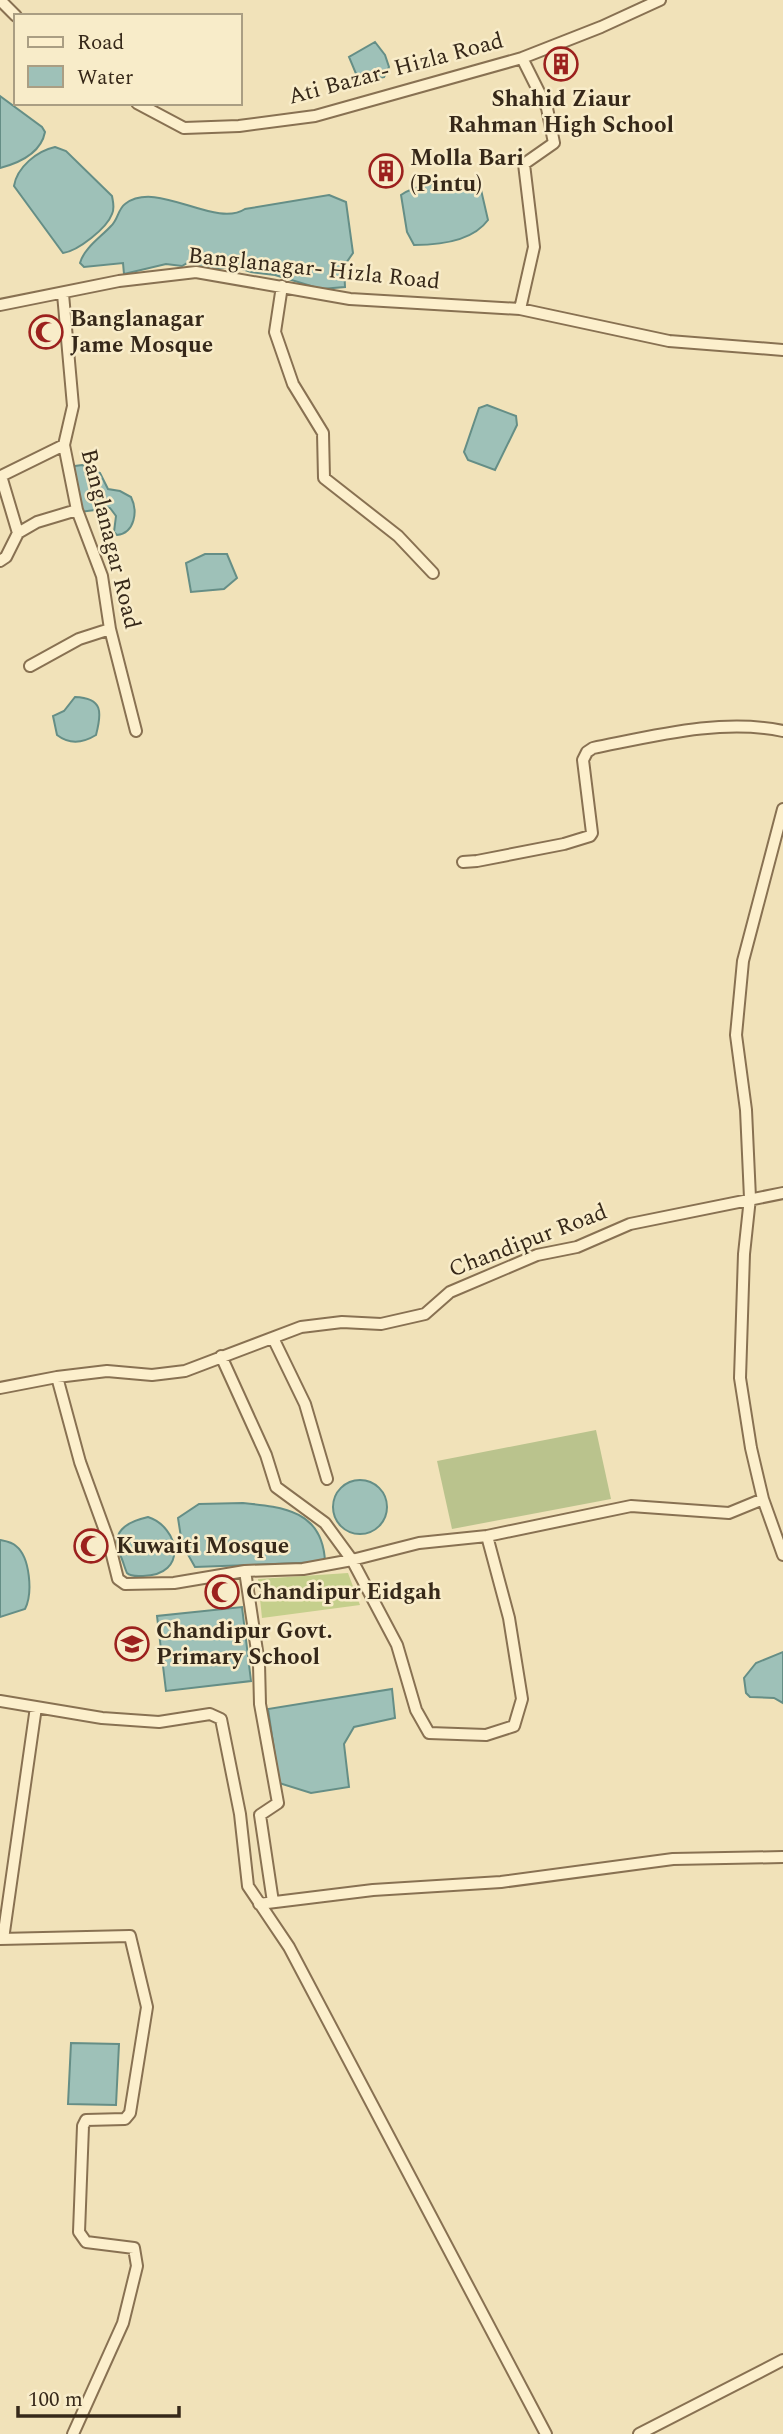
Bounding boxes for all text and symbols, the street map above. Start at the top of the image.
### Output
legend [14,14,242,105]
street label: Ati Bazar- Hizla Road [284,23,508,115]
text: Road [77,27,124,59]
building icon: Shahid Ziaur Rahman High School [542,45,580,83]
text: Water [77,62,133,94]
place label: Shahid Ziaur Rahman High School [448,82,674,143]
place label: Molla Bari (Pintu) [410,141,524,202]
building icon: Molla Bari (Pintu) [367,152,405,190]
street label: Banglanagar- Hizla Road [186,238,442,300]
place label: Banglanagar Jame Mosque [70,302,213,363]
mosque icon: Banglanagar Jame Mosque [27,313,65,351]
street label: Banglanagar Road [71,445,149,633]
street label: Chandipur Road [444,1195,613,1287]
mosque icon: Kuwaiti Mosque [72,1527,110,1565]
place label: Kuwaiti Mosque [116,1529,289,1564]
mosque icon: Chandipur Eidgah [203,1573,241,1611]
place label: Chandipur Eidgah [246,1575,441,1610]
place label: Chandipur Govt. Primary School [156,1614,333,1675]
school or university icon: Chandipur Govt. Primary School [113,1625,151,1663]
scale bar [18,2374,178,2418]
text: 100 m [28,2384,83,2416]

